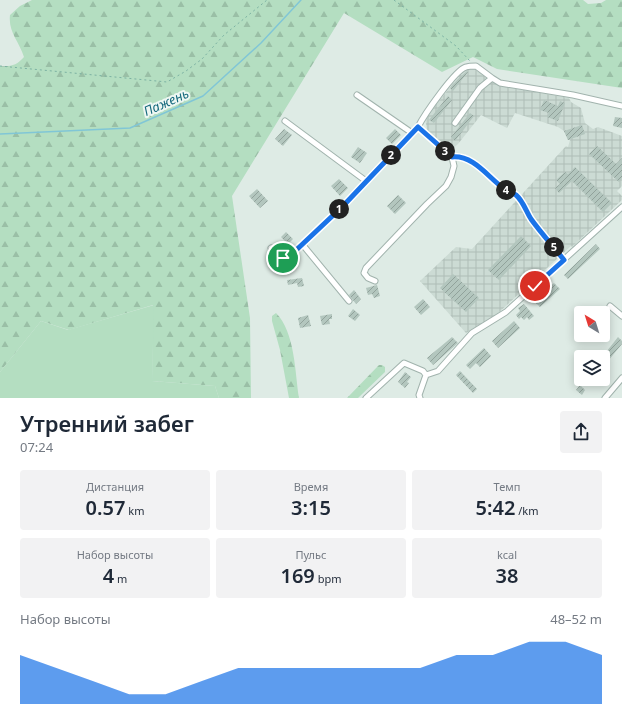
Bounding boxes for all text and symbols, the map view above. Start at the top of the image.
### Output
water label: Пажень [141,84,192,120]
pin: 3 [435,141,455,161]
text: 3 [442,143,448,158]
pin: 2 [381,145,401,165]
text: 2 [388,147,394,162]
pin: 4 [496,180,516,200]
text: 4 [503,182,509,197]
pin: 1 [329,199,349,219]
text: 1 [336,201,342,216]
pin: 5 [544,237,564,257]
text: 5 [551,239,557,254]
pin [266,241,300,275]
icon: arrive [272,247,294,269]
pin [518,269,552,303]
icon: check [524,275,546,297]
north arrow [574,306,610,342]
map controls [574,306,610,386]
button: layers [574,350,610,386]
text: Утренний забег [20,408,194,438]
button: share [560,411,602,453]
text: 07:24 [20,438,53,456]
text: Дистанция [86,479,144,494]
text: Время [294,479,328,494]
text: Темп [494,479,520,494]
text: 0.57 [86,494,125,521]
text: 3:15 [291,494,331,521]
text: 5:42 [476,494,515,521]
text: km [125,503,144,518]
text: /km [515,503,538,518]
text: Набор высоты [77,547,153,562]
text: Пульс [296,547,327,562]
text: kcal [497,547,517,562]
text: 4 [103,562,114,589]
text: 169 [280,562,315,589]
text: 38 [496,562,518,589]
text: m [114,571,127,586]
text: bpm [315,571,342,586]
text: Набор высоты [20,610,111,628]
text: 48–52 m [550,610,602,628]

